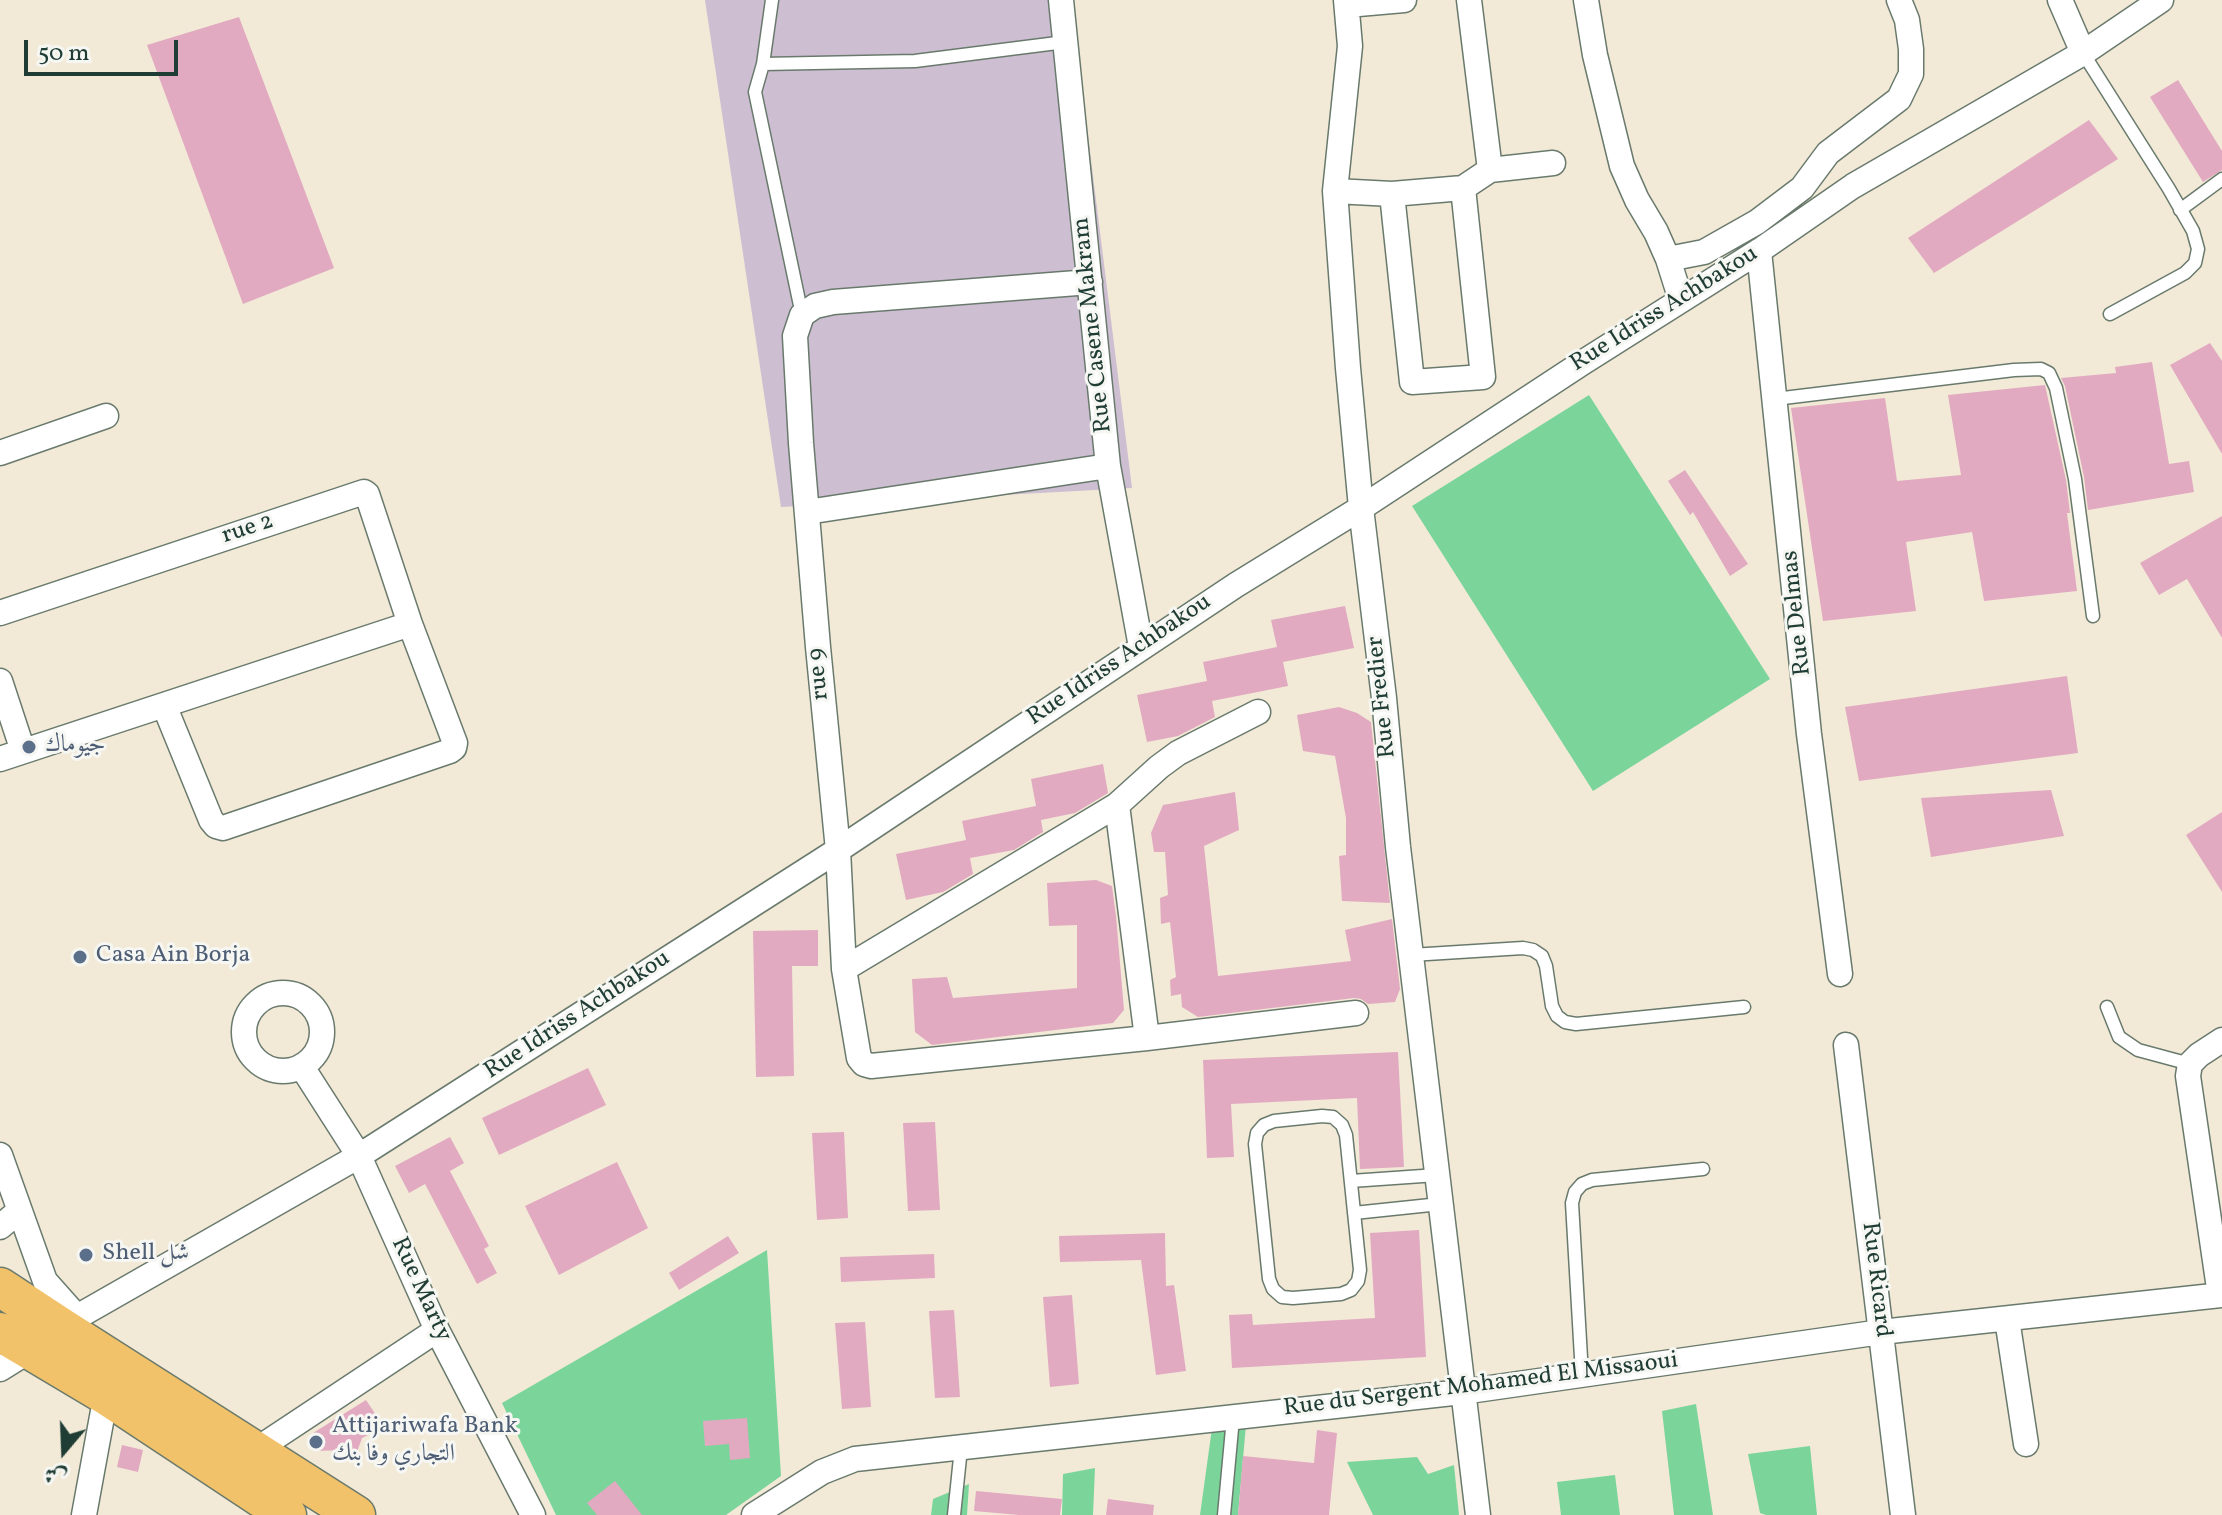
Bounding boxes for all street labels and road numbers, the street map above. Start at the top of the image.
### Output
street label: Rue Casene Makram [1068,216,1120,434]
street label: Rue Idriss Achbakou [1566,241,1764,379]
street label: rue 2 [219,508,277,552]
street label: Rue Delmas [1777,549,1819,677]
street label: Rue Idriss Achbakou [1023,589,1217,733]
street label: Rue Fredier [1362,635,1404,759]
street label: rue 9 [803,647,837,701]
street label: Rue Idriss Achbakou [480,945,676,1087]
street label: Rue Ricard [1854,1221,1896,1339]
street label: Rue Marty [383,1233,457,1347]
street label: Rue du Sergent Mohamed El Missaoui [1282,1347,1680,1425]

